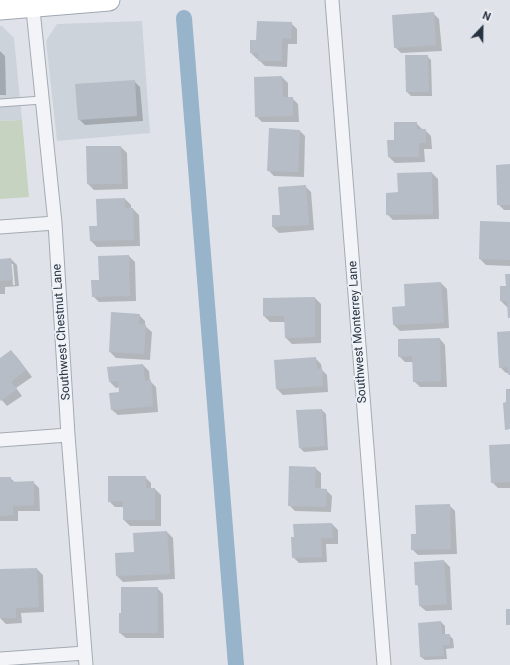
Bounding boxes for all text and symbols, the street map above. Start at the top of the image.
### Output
north arrow [462,8,502,48]
text: N [481,9,493,24]
street label: Southwest Monterrey Lane [346,260,370,404]
street label: Southwest Chestnut Lane [50,263,74,401]

